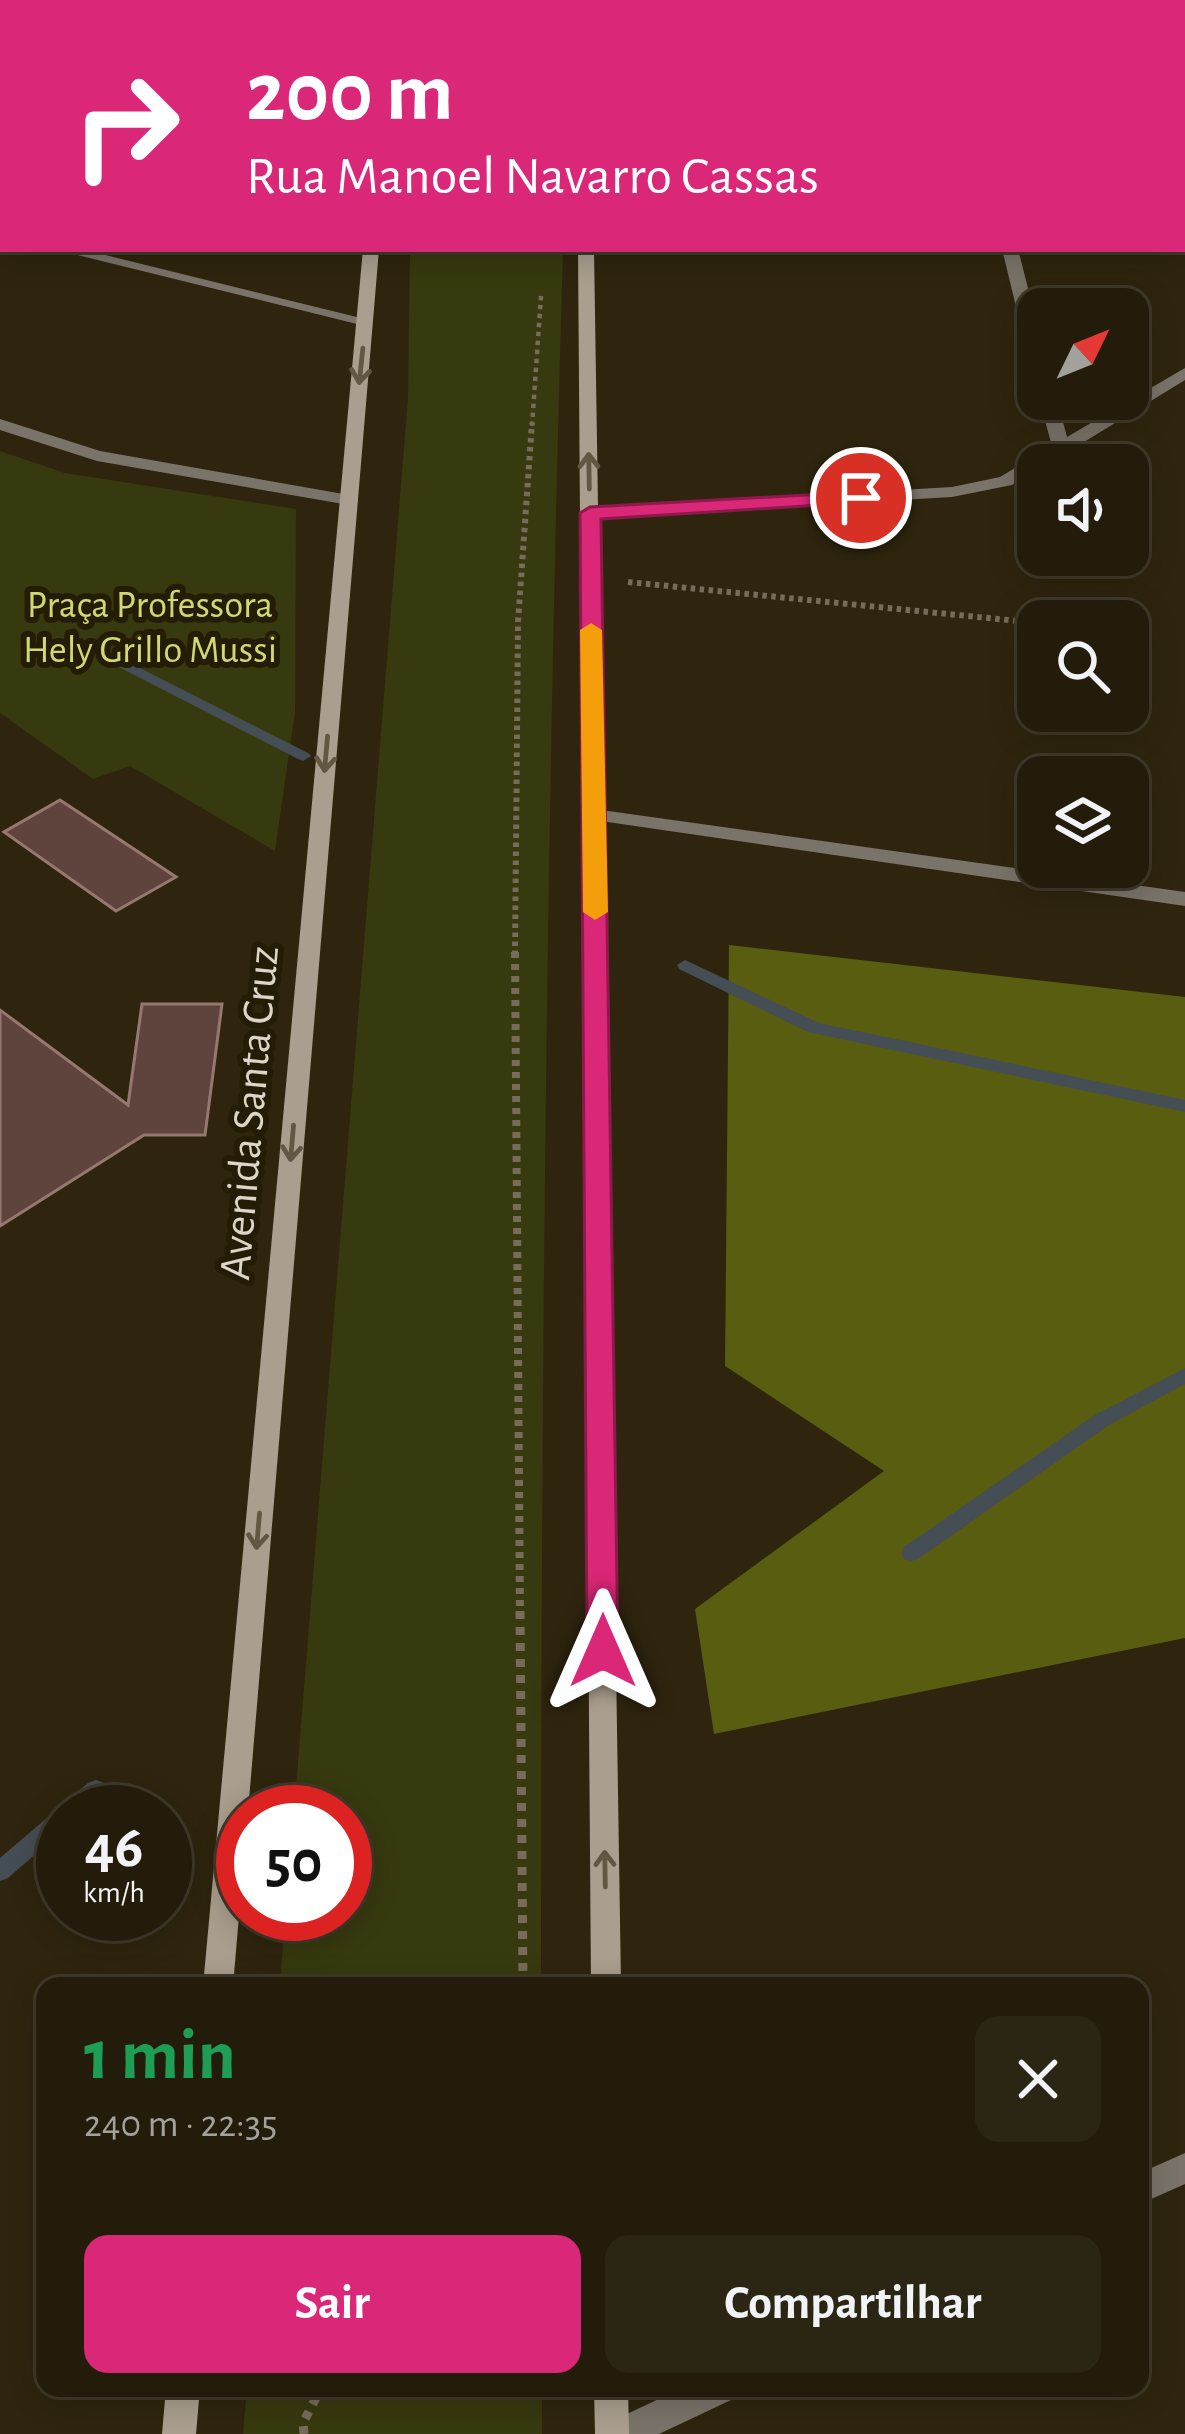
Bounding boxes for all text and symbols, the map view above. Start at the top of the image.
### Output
icon: right [48,48,204,204]
text: 200 m [246,52,454,136]
text: Rua Manoel Navarro Cassas [246,150,819,204]
north arrow [1017,288,1149,420]
map controls [1017,288,1149,888]
one-way arrow [349,345,372,384]
button: sound [1017,444,1149,576]
pin [810,447,912,549]
one-way arrow [578,452,601,491]
icon: arrive [828,465,894,531]
park label: Praça Professora Hely Grillo Mussi [23,586,277,670]
button: search [1017,600,1149,732]
one-way arrow [315,734,338,773]
button: layers [1017,756,1149,888]
street label: Avenida Santa Cruz [213,944,287,1282]
one-way arrow [280,1122,303,1161]
one-way arrow [246,1511,269,1550]
position arrow [540,1588,666,1714]
speed limit sign: 50 [216,1785,372,1941]
text: 46 [84,1818,144,1878]
one-way arrow [594,1850,616,1889]
text: km/h [83,1878,145,1908]
button: close [975,2016,1101,2142]
text: 1 min [84,2020,236,2092]
text: 240 m · 22:35 [84,2105,277,2144]
button: Sair [84,2235,581,2373]
button: Compartilhar [605,2235,1101,2373]

